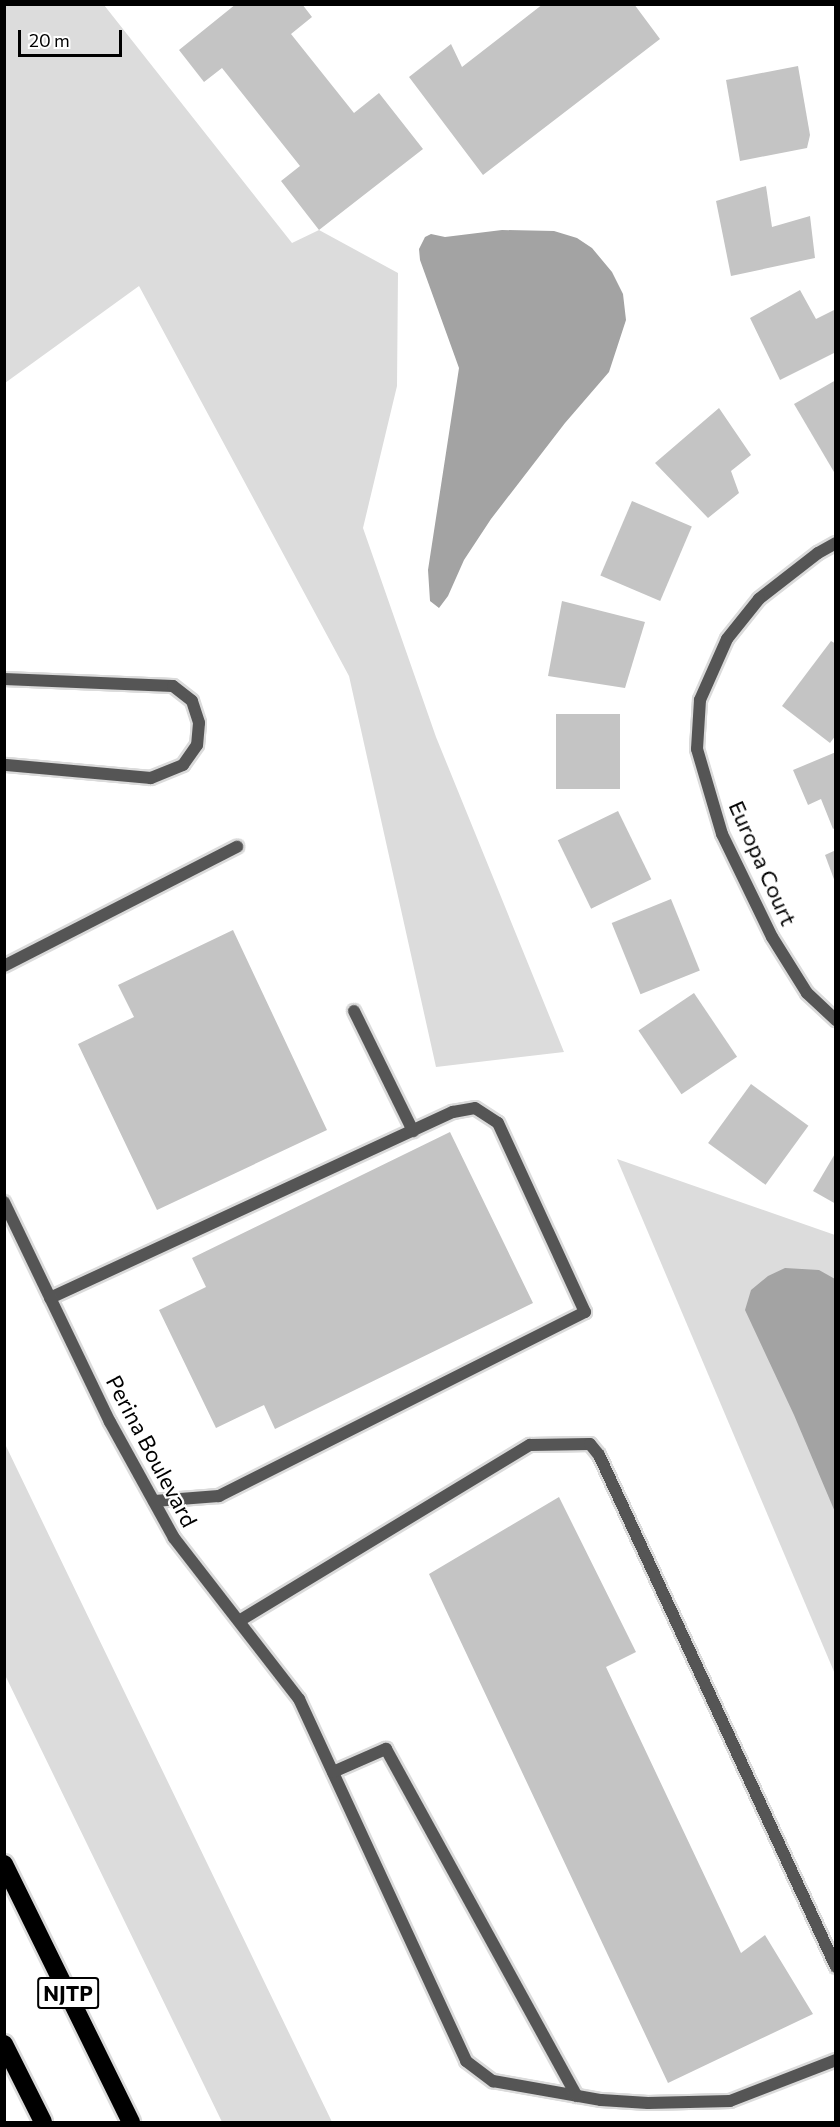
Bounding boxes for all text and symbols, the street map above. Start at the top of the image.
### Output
scale bar [21,18,124,56]
text: 20 m [29,29,70,51]
street label: Europa Court [724,796,802,930]
street label: Perina Boulevard [101,1371,203,1531]
road number: NJTP [36,1975,100,2011]

